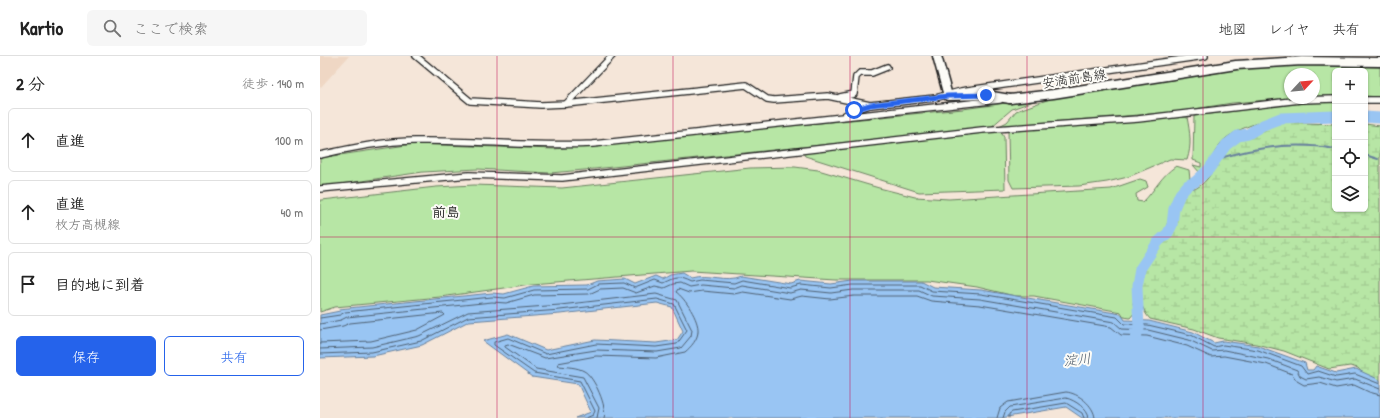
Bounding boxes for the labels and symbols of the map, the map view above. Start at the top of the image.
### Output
street label: 安満前島線 [1040,64,1108,92]
north arrow [1284,68,1320,104]
route end [977,86,995,104]
route start [845,101,863,119]
district label: 前島 [432,202,460,221]
water label: 淀川 [1062,348,1092,370]

